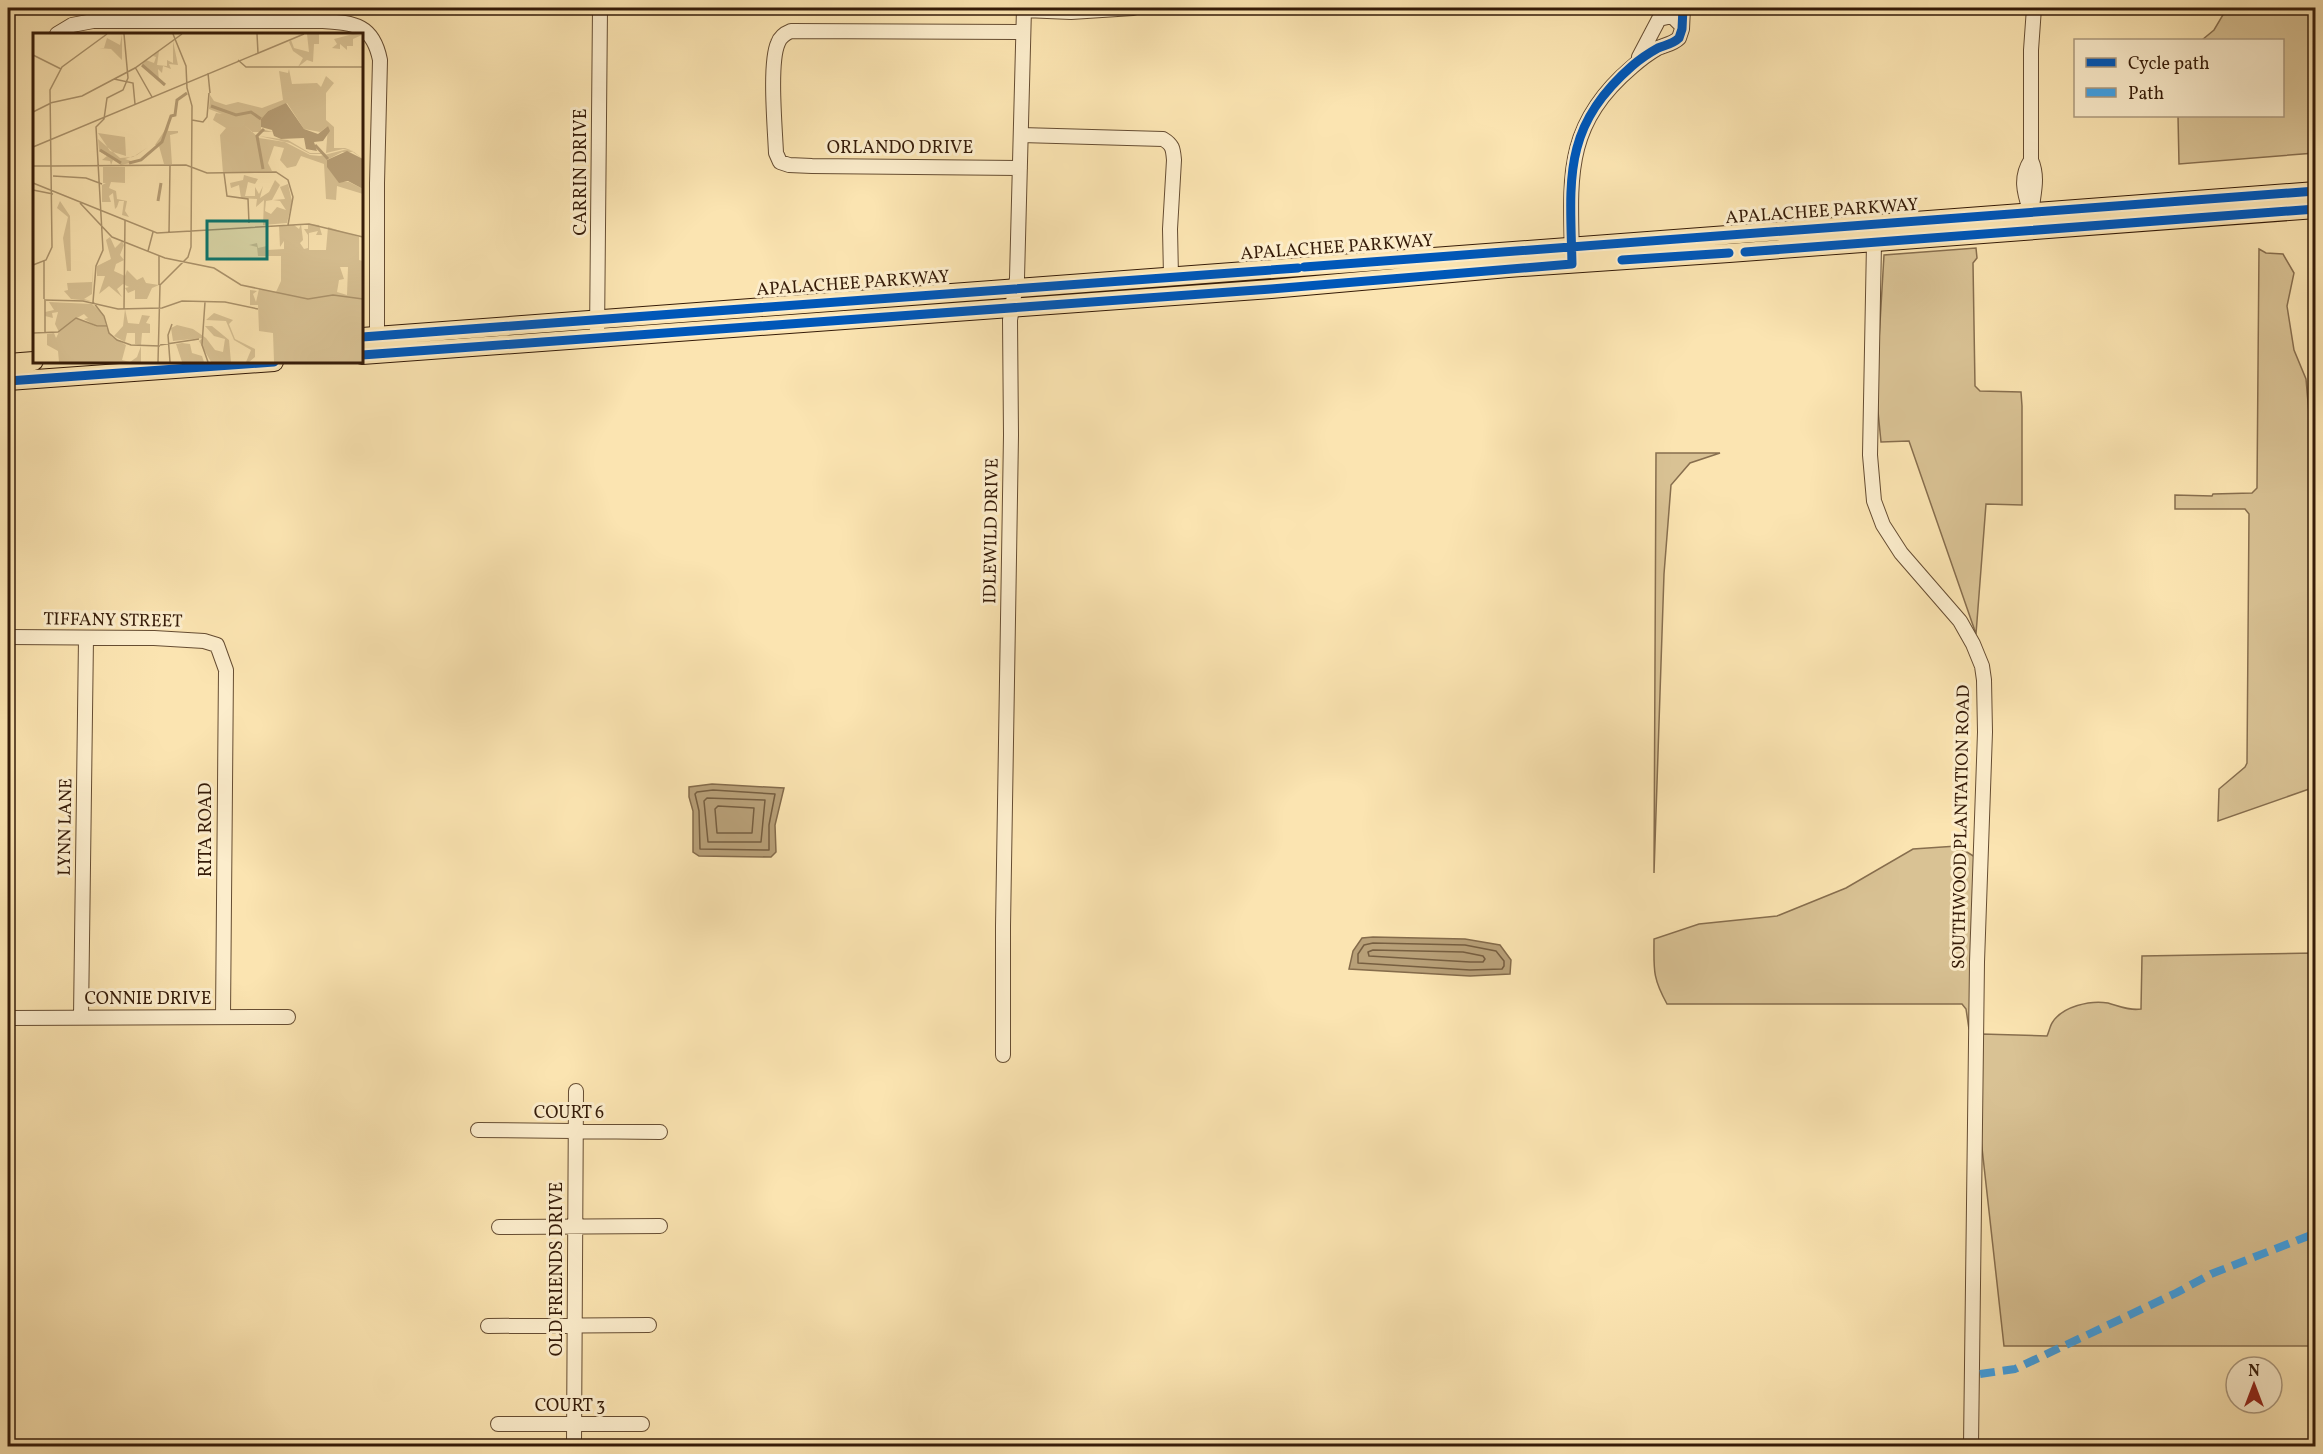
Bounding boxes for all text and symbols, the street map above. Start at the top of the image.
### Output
inset map [33,33,363,363]
legend [2074,39,2284,117]
text: Cycle path [2128,52,2210,77]
text: Path [2128,82,2164,107]
street label: CARRIN DRIVE [569,108,594,236]
street label: ORLANDO DRIVE [827,136,973,161]
street label: APALACHEE PARKWAY [1725,193,1919,231]
street label: APALACHEE PARKWAY [1240,229,1434,267]
street label: APALACHEE PARKWAY [756,265,950,303]
street label: IDLEWILD DRIVE [978,458,1006,604]
street label: TIFFANY STREET [43,607,183,635]
street label: SOUTHWOOD PLANTATION ROAD [1947,685,1977,969]
street label: LYNN LANE [53,778,79,876]
street label: RITA ROAD [194,783,219,877]
street label: CONNIE DRIVE [84,987,212,1012]
street label: COURT 6 [534,1101,604,1126]
street label: OLD FRIENDS DRIVE [545,1182,570,1356]
north arrow [2224,1355,2284,1415]
text: N [2248,1361,2260,1383]
street label: COURT 3 [535,1394,605,1419]

